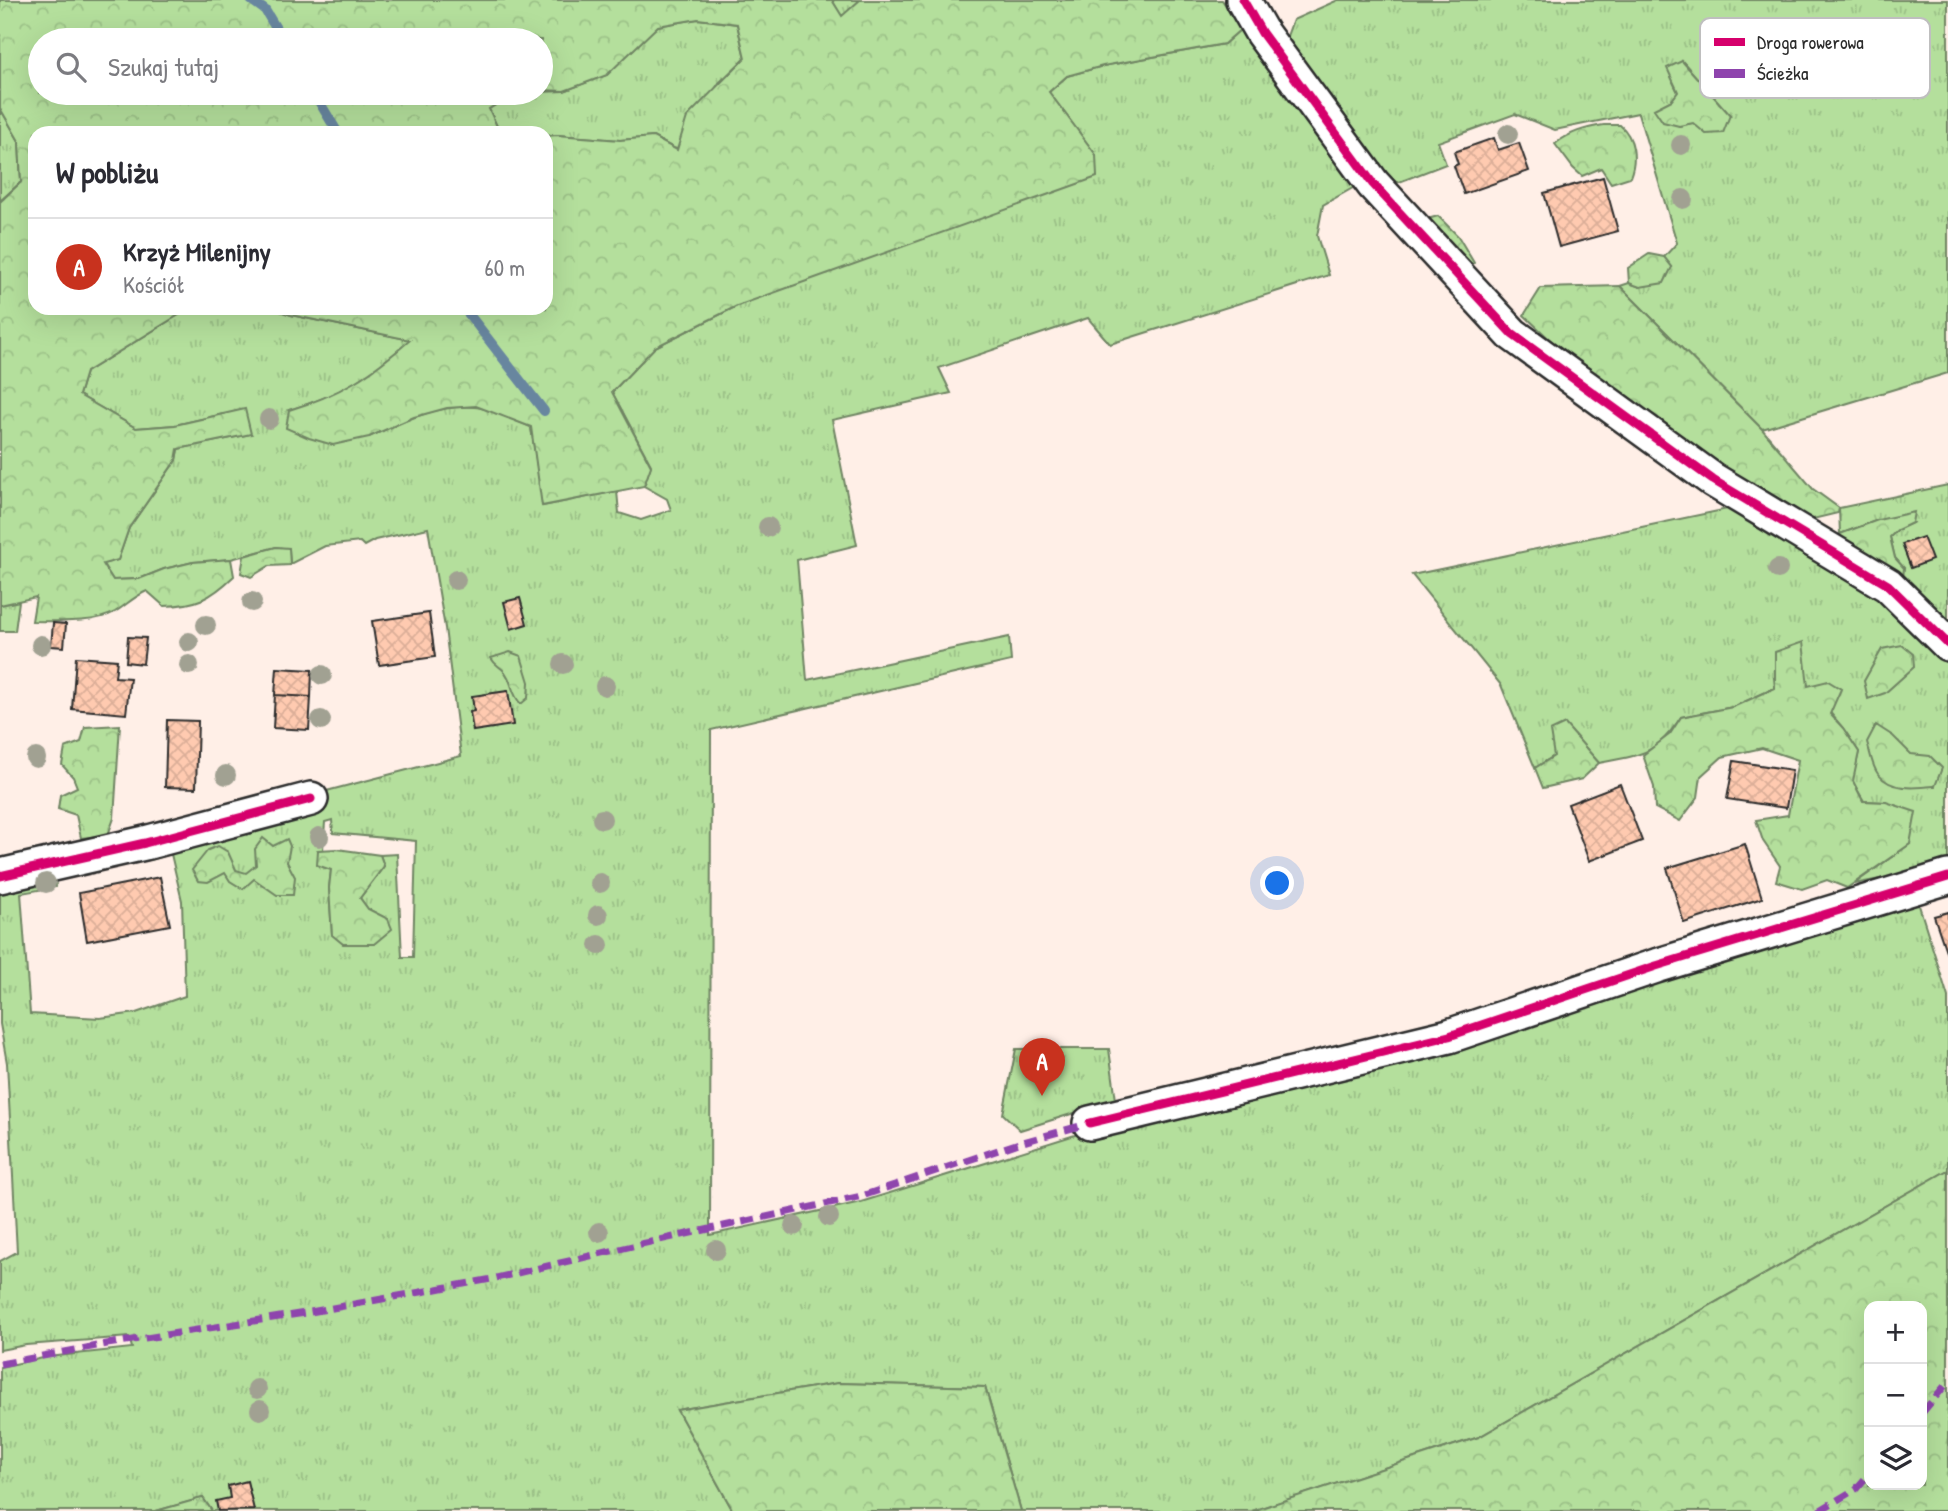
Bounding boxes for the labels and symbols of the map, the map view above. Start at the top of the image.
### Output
legend [1700,18,1930,98]
text: Droga rowerowa [1757,29,1864,55]
text: Ścieżka [1757,60,1809,86]
your location [1260,866,1294,900]
pin: A [1019,1038,1065,1096]

